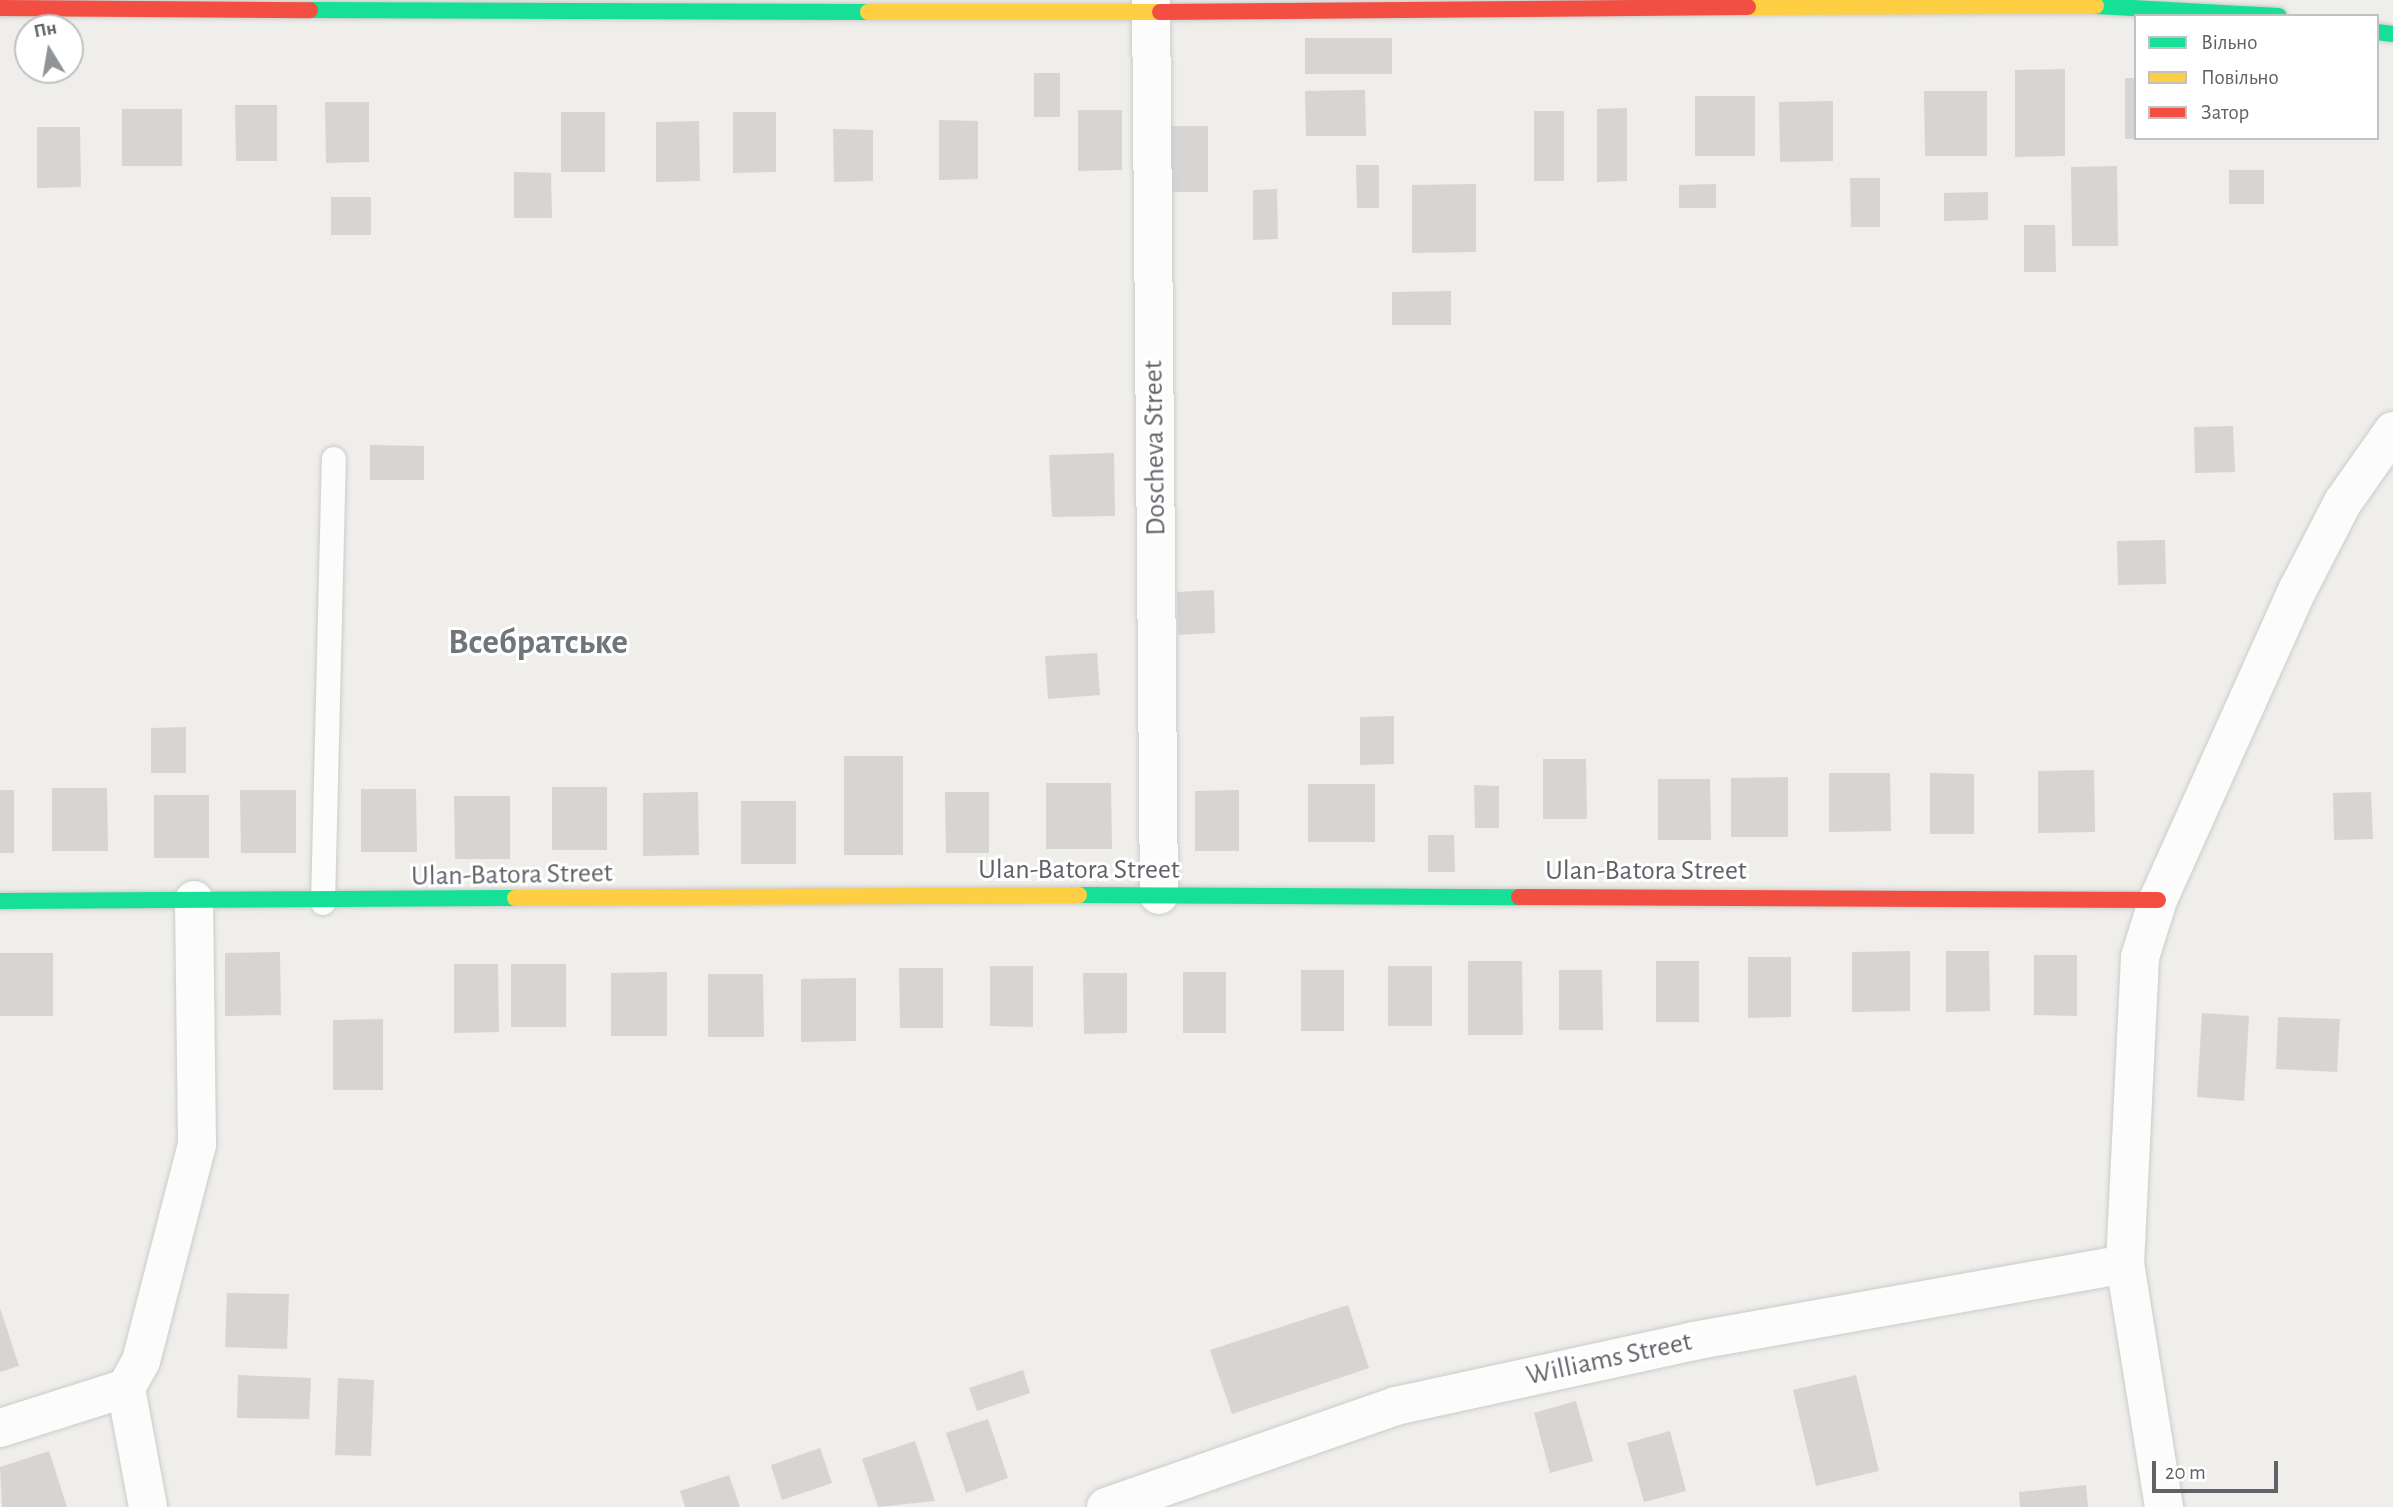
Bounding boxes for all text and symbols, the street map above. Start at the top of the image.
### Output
north arrow [14,14,84,84]
legend [2134,14,2379,140]
text: Пн [32,18,58,41]
text: Вільно [2201,32,2257,53]
text: Повільно [2201,67,2279,88]
text: Затор [2201,102,2249,123]
street label: Doscheva Street [1137,360,1173,536]
district label: Всебратське [448,622,628,664]
street label: Ulan-Batora Street [978,853,1180,887]
street label: Ulan-Batora Street [1545,854,1747,888]
street label: Ulan-Batora Street [411,856,613,894]
street label: Williams Street [1523,1325,1695,1393]
scale bar [2155,1448,2281,1492]
text: 20 m [2165,1462,2206,1483]

